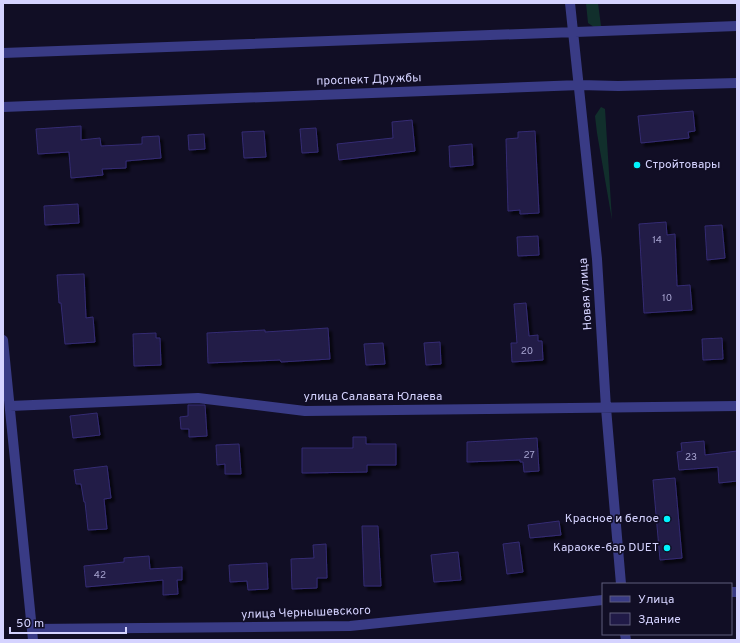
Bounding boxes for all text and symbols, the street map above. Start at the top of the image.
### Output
street label: проспект Дружбы [316,70,422,90]
place label: Стройтовары [645,157,720,173]
marker: Стройтовары [632,160,642,170]
house number: 14 [652,234,662,247]
street label: Новая улица [575,257,597,331]
house number: 10 [662,292,672,305]
house number: 20 [521,345,533,358]
street label: улица Салавата Юлаева [304,389,442,405]
house number: 27 [523,449,535,462]
house number: 23 [685,451,697,464]
place label: Красное и белое [565,511,659,527]
marker: Красное и белое [662,514,672,524]
place label: Караоке-бар DUET [553,540,659,556]
marker: Караоке-бар DUET [662,543,672,553]
house number: 42 [94,569,106,582]
legend [602,583,732,635]
text: Улица [638,592,674,608]
street label: улица Чернышевского [241,603,371,623]
scale bar [10,609,126,635]
text: Здание [638,612,681,628]
text: 50 m [16,616,44,632]

